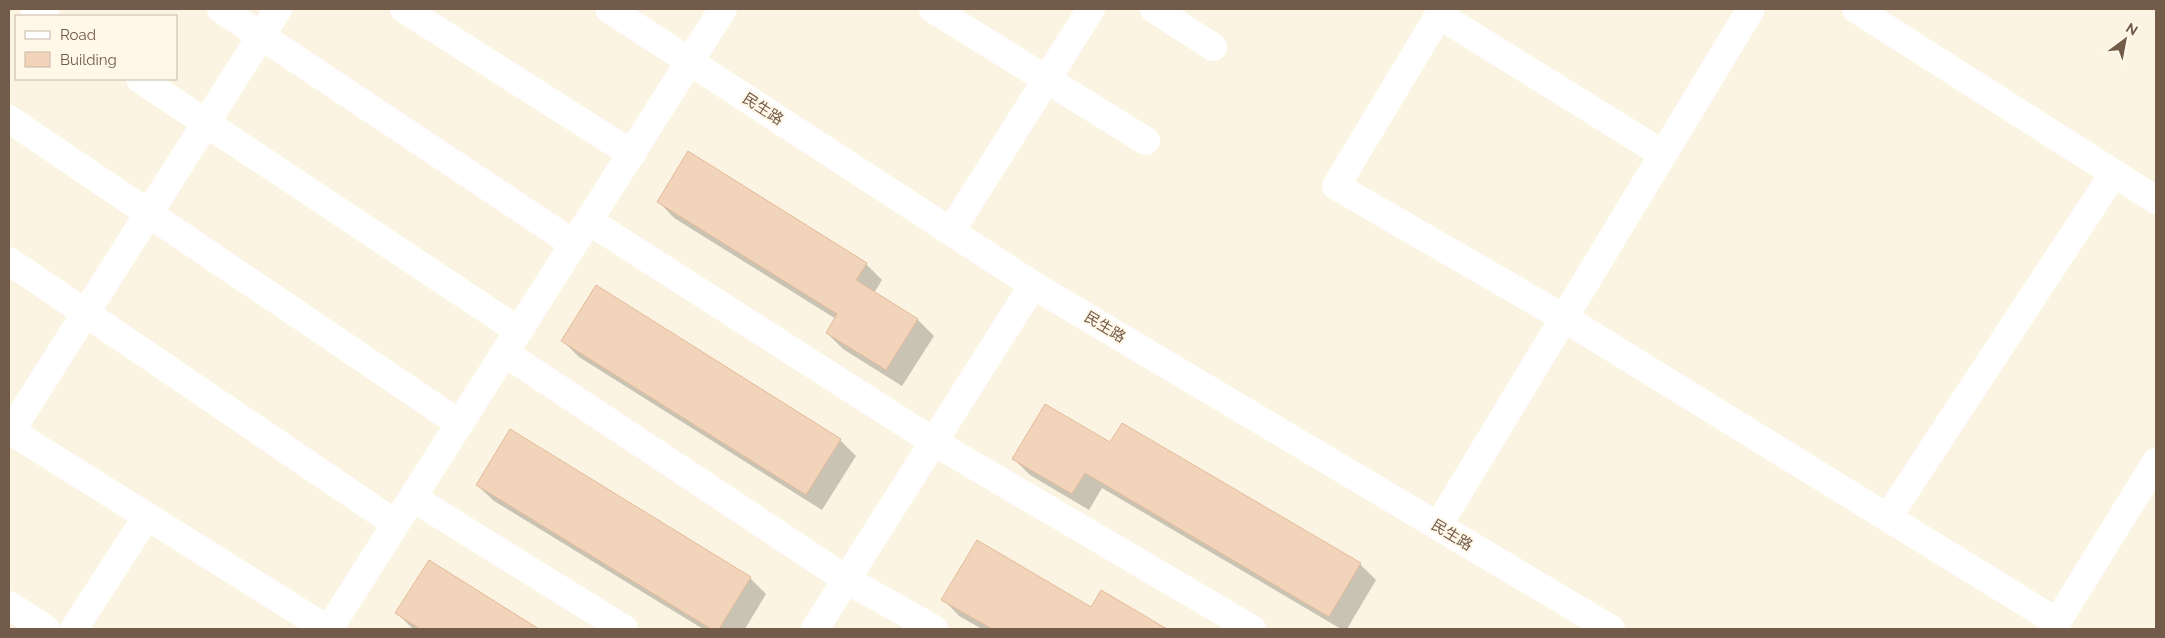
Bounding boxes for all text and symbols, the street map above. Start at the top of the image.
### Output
legend [15,15,178,80]
north arrow [2100,15,2150,65]
text: N [2123,19,2141,39]
text: Road [60,26,96,44]
text: Building [60,51,117,69]
street label: 民生路 [739,89,787,129]
street label: 民生路 [1081,308,1129,346]
street label: 民生路 [1428,516,1476,554]

